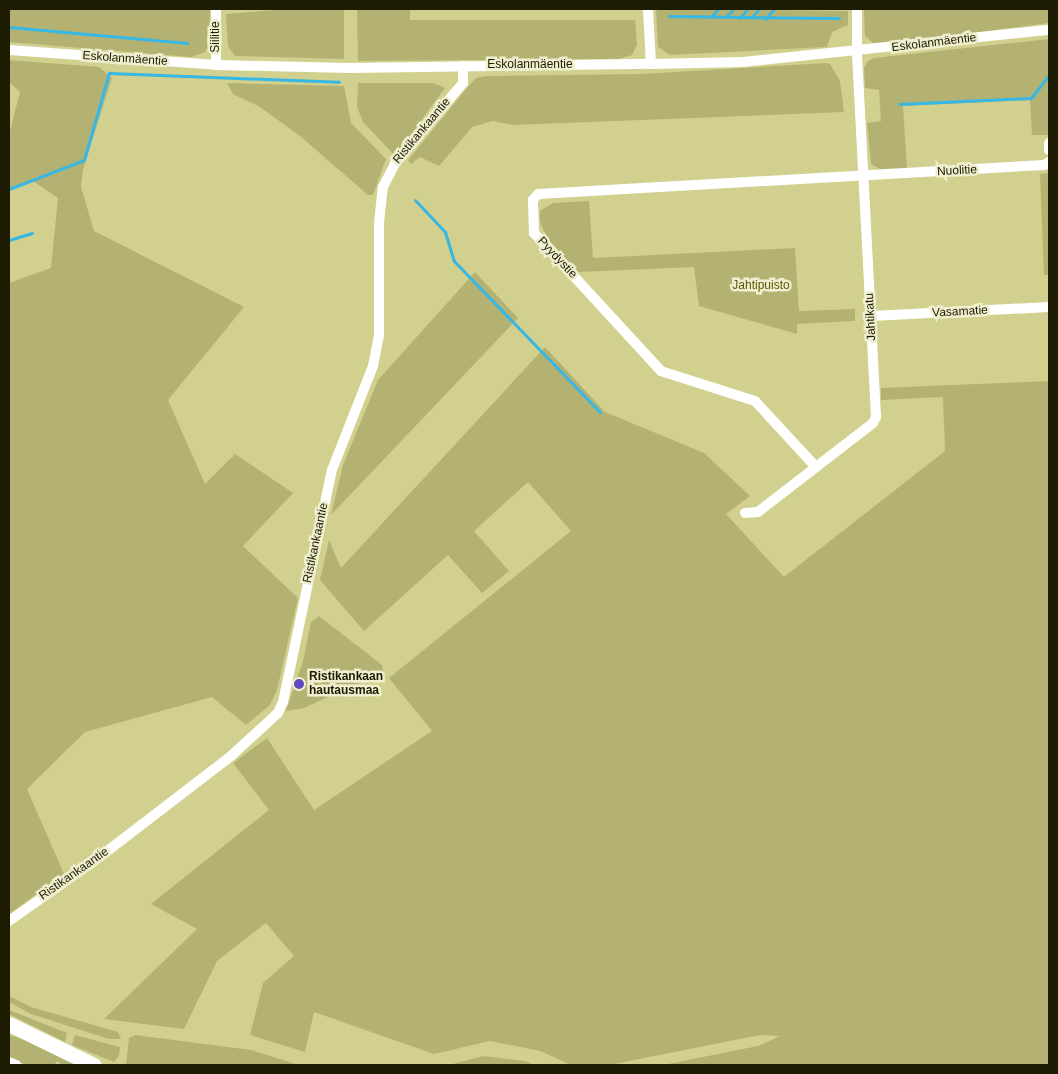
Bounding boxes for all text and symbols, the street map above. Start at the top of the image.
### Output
street label: Siilitie [209,21,223,53]
street label: Eskolanmäentie [891,31,977,55]
street label: Eskolanmäentie [82,49,168,69]
street label: Eskolanmäentie [487,58,573,72]
street label: Ristikankaantie [390,95,454,167]
street label: Nuolitie [937,163,977,179]
street label: Pyydystie [534,234,580,282]
park label: Jahtipuisto [732,279,790,293]
street label: Jahtikatu [863,293,879,341]
street label: Vasamatie [932,303,988,321]
street label: Ristikankaantie [300,502,332,584]
place label: Ristikankaan hautausmaa [309,670,383,698]
marker: Ristikankaan hautausmaa [293,678,305,690]
street label: Ristikankaantie [37,845,111,903]

